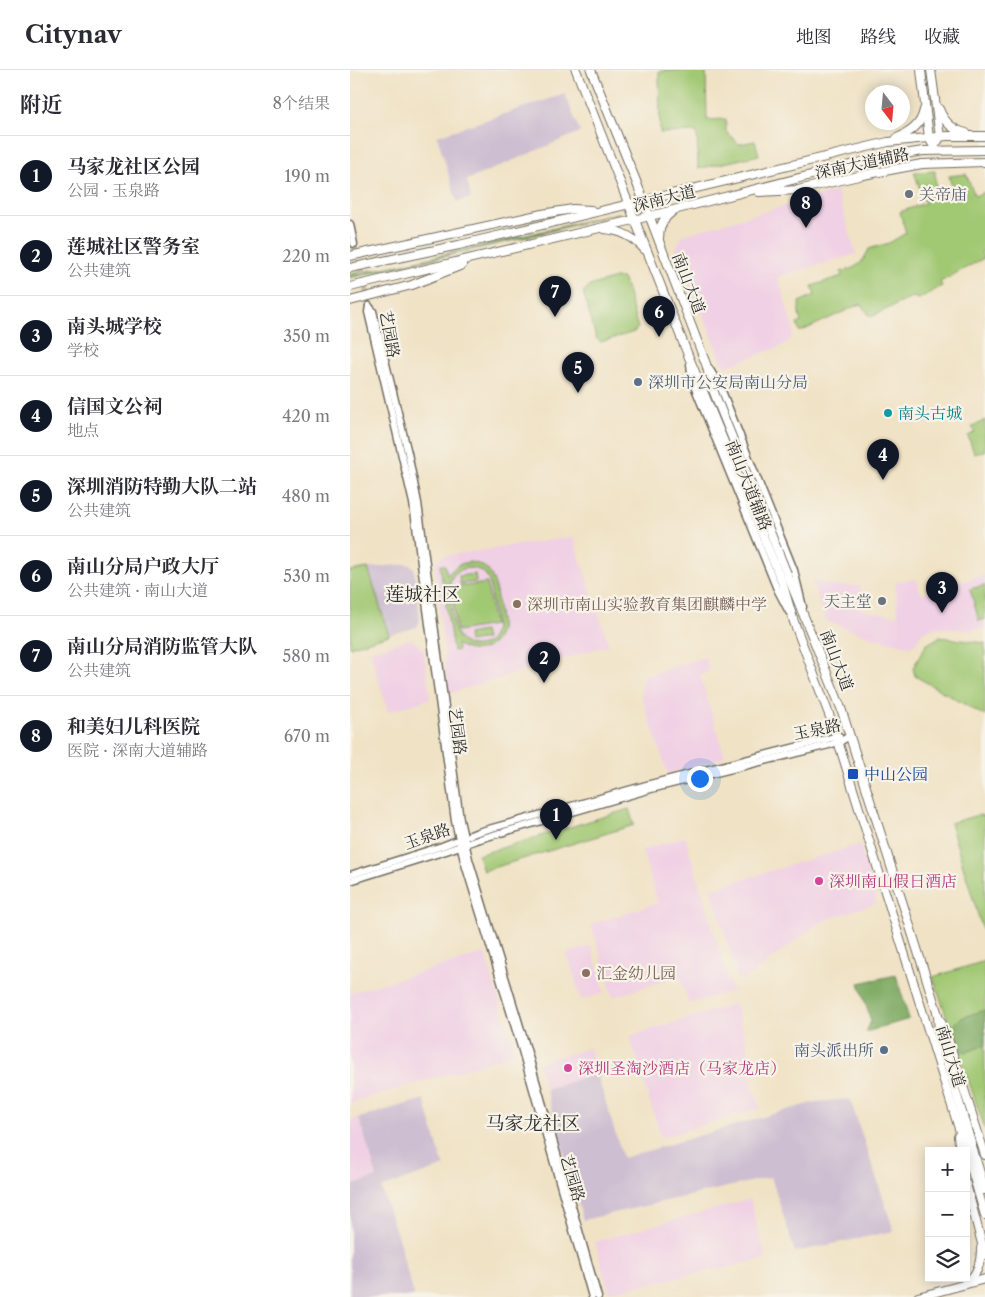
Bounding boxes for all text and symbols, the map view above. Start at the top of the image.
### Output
text: Citynav [25,20,122,49]
text: 地图 [796,26,832,48]
text: 路线 [860,26,896,48]
text: 收藏 [924,26,960,48]
north arrow [865,85,910,130]
text: 附近 [20,92,62,117]
text: 8个结果 [273,93,330,113]
street label: 深南大道辅路 [813,143,911,183]
text: 马家龙社区公园 [67,155,200,178]
text: 1 [32,166,40,186]
text: 190 m [285,166,330,186]
text: 公园 · 玉泉路 [67,180,160,200]
street label: 深南大道 [631,181,697,215]
place label: 关帝庙 [919,184,967,204]
pin: 8 [790,187,822,228]
marker: 关帝庙 [903,188,915,200]
text: 莲城社区警务室 [67,235,200,258]
text: 2 [31,246,41,266]
text: 220 m [282,246,330,266]
street label: 南山大道 [668,250,710,316]
text: 公共建筑 [67,260,131,280]
pin: 7 [539,276,571,317]
pin: 6 [643,296,675,337]
street label: 艺园路 [376,309,404,359]
text: 南头城学校 [67,315,162,338]
text: 3 [31,326,41,346]
text: 350 m [283,326,330,346]
text: 学校 [67,340,99,360]
pin: 5 [562,352,594,393]
place label: 深圳市公安局南山分局 [648,372,808,392]
marker: 深圳市公安局南山分局 [632,376,644,388]
text: 信国文公祠 [67,395,162,418]
place label: 南头古城 [898,403,962,423]
text: 4 [31,406,41,426]
text: 420 m [282,406,330,426]
marker: 南头古城 [882,407,894,419]
text: 地点 [67,420,99,440]
street label: 南山大道辅路 [722,437,776,533]
pin: 4 [867,439,899,480]
text: 深圳消防特勤大队二站 [67,475,257,498]
text: 5 [32,486,40,506]
text: 480 m [282,486,330,506]
text: 公共建筑 [67,500,131,520]
text: 南山分局户政大厅 [67,555,219,578]
text: 6 [31,566,41,586]
text: 530 m [283,566,330,586]
pin: 3 [926,572,958,613]
text: 公共建筑 · 南山大道 [67,580,208,600]
district label: 莲城社区 [385,583,461,606]
place label: 天主堂 [824,591,872,611]
place label: 深圳市南山实验教育集团麒麟中学 [527,594,767,614]
marker: 天主堂 [876,595,888,607]
marker: 深圳市南山实验教育集团麒麟中学 [511,598,523,610]
street label: 南山大道 [816,627,858,693]
text: 南山分局消防监管大队 [67,635,257,658]
pin: 2 [528,642,560,683]
text: 7 [32,646,40,666]
text: 580 m [283,646,330,666]
text: 公共建筑 [67,660,131,680]
street label: 艺园路 [445,706,471,756]
text: 和美妇儿科医院 [67,715,200,738]
street label: 玉泉路 [792,715,842,743]
text: 8 [31,726,41,746]
text: 670 m [284,726,330,746]
text: 医院 · 深南大道辅路 [67,740,208,760]
place label: 中山公园 [864,764,928,784]
your location [687,766,713,792]
marker: 中山公园 [846,767,860,781]
pin: 1 [540,799,572,840]
street label: 玉泉路 [401,819,453,853]
place label: 深圳南山假日酒店 [829,871,957,891]
marker: 深圳南山假日酒店 [813,875,825,887]
place label: 汇金幼儿园 [596,963,676,983]
marker: 汇金幼儿园 [580,967,592,979]
street label: 南山大道 [932,1022,970,1090]
place label: 南头派出所 [794,1040,874,1060]
marker: 南头派出所 [878,1044,890,1056]
place label: 深圳圣淘沙酒店（马家龙店） [578,1058,786,1078]
marker: 深圳圣淘沙酒店（马家龙店） [562,1062,574,1074]
district label: 马家龙社区 [485,1112,581,1135]
map controls [925,1147,970,1282]
button: + [925,1147,970,1192]
street label: 艺园路 [557,1152,589,1204]
button: − [925,1192,970,1237]
button: layers [925,1237,970,1282]

